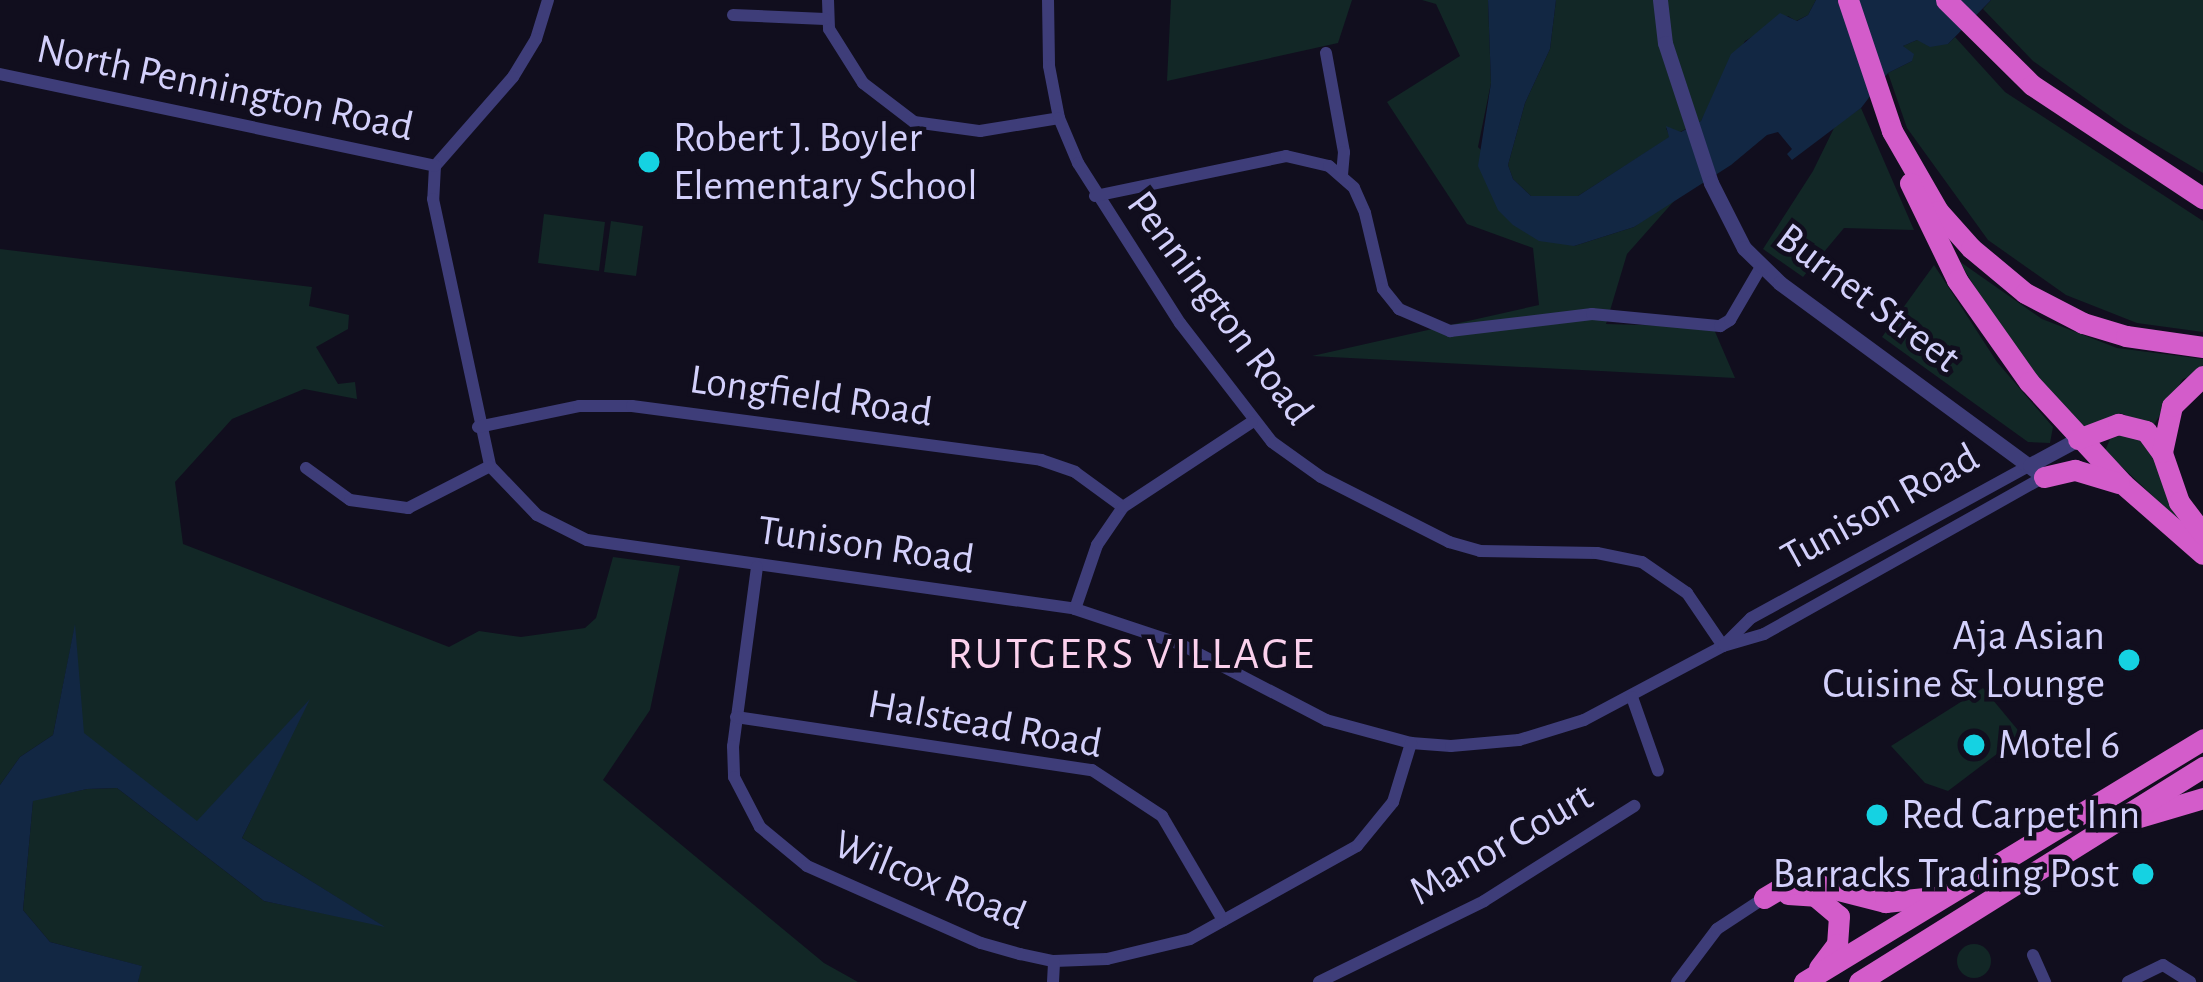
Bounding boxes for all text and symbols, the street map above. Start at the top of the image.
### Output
street label: North Pennington Road [32,23,418,153]
place label: Robert J. Boyler Elementary School [673,113,977,212]
marker: Robert J. Boyler Elementary School [636,149,662,175]
street label: Pennington Road [1116,181,1324,435]
street label: Burnet Street [1766,212,1970,384]
street label: Longfield Road [686,354,936,438]
street label: Tunison Road [1772,432,1988,582]
street label: Tunison Road [754,505,978,585]
place label: Aja Asian Cuisine & Lounge [1822,611,2105,710]
district label: RUTGERS VILLAGE [948,628,1316,682]
marker: Aja Asian Cuisine & Lounge [2116,647,2142,673]
street label: Halstead Road [864,679,1106,769]
place label: Motel 6 [1998,720,2120,770]
marker: Motel 6 [1961,732,1987,758]
street label: Manor Court [1400,771,1602,917]
place label: Red Carpet Inn [1901,790,2140,840]
marker: Red Carpet Inn [1864,802,1890,828]
street label: Wilcox Road [826,819,1034,941]
place label: Barracks Trading Post [1773,849,2119,899]
marker: Barracks Trading Post [2130,861,2156,887]

